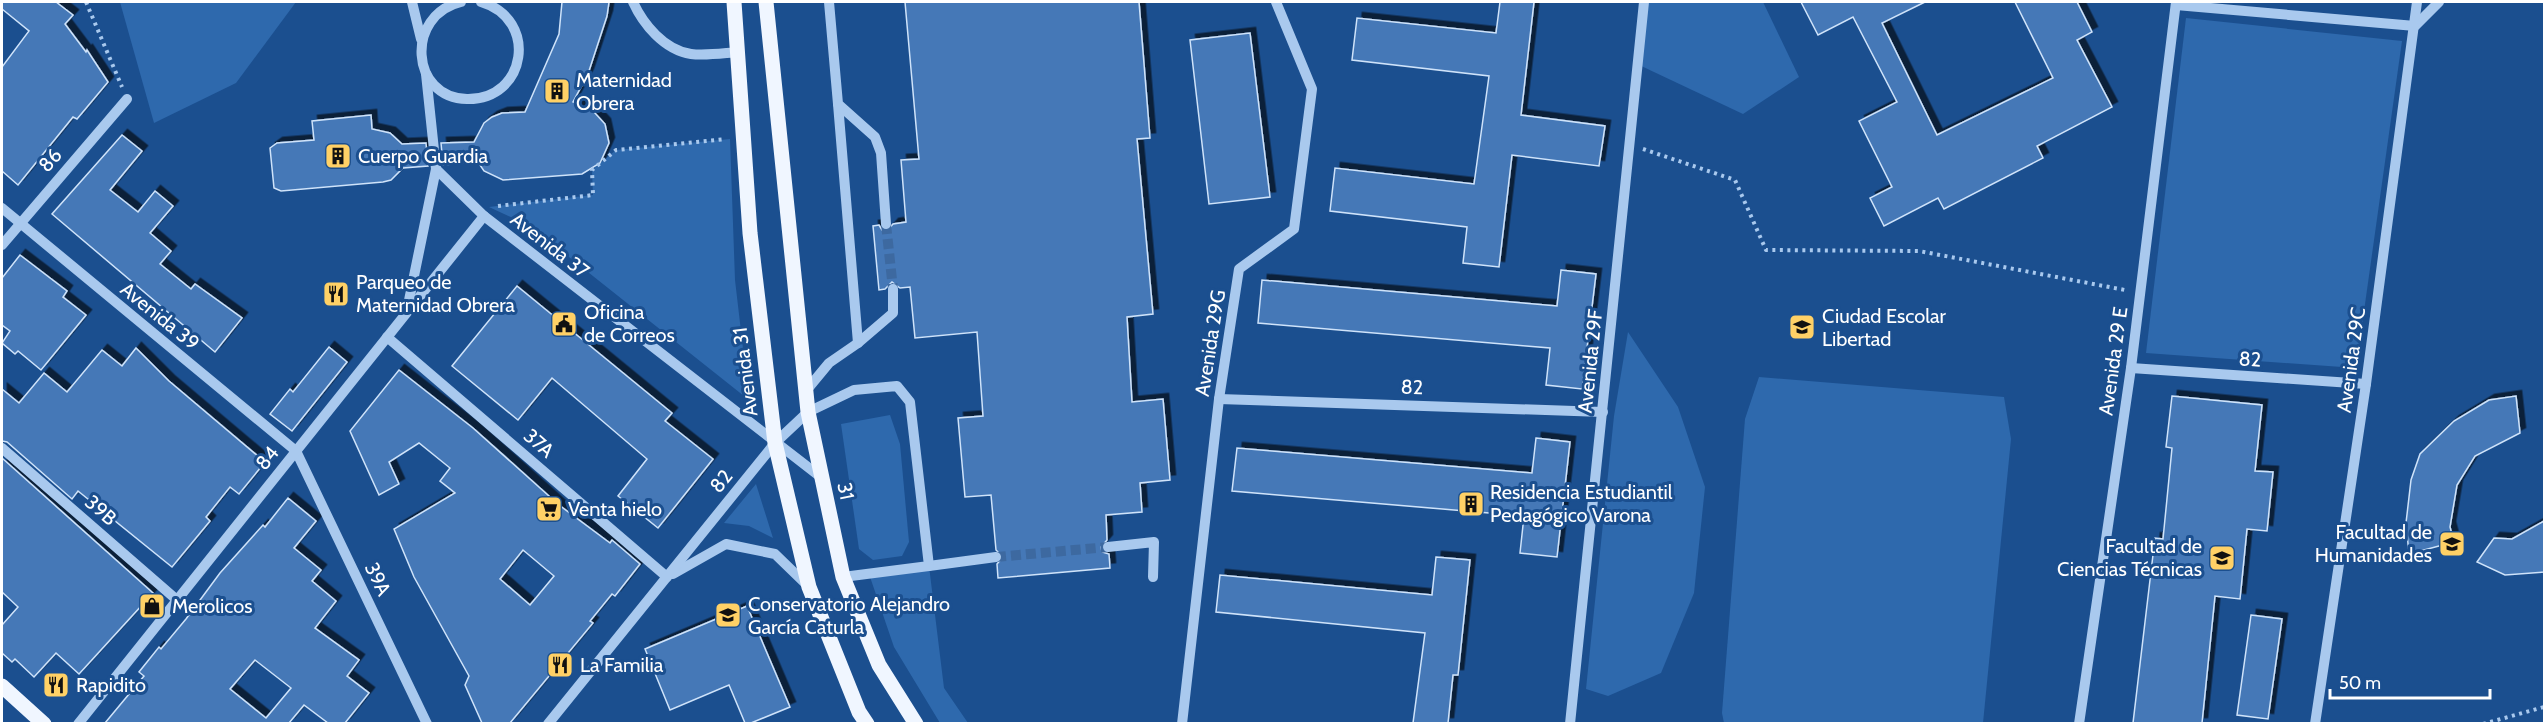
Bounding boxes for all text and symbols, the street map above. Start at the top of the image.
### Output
place label: Maternidad Obrera [576,68,672,115]
building icon: Maternidad Obrera [542,76,572,106]
building icon: Cuerpo Guardia [323,141,353,171]
street label: 86 [33,143,67,177]
place label: Cuerpo Guardia [358,144,488,168]
street label: Avenida 37 [506,207,594,283]
place label: Parqueo de Maternidad Obrera [356,270,515,317]
street label: Avenida 39 [116,277,204,355]
restaurant icon: Parqueo de Maternidad Obrera [321,279,351,309]
street label: Avenida 29G [1190,288,1230,398]
place label: Oficina de Correos [584,300,675,347]
place label: Ciudad Escolar Libertad [1822,304,1946,351]
street label: Avenida 29 E [2093,305,2133,417]
street label: Avenida 29C [2332,306,2370,414]
street label: Avenida 29F [1573,307,1607,414]
public building icon: Oficina de Correos [549,309,579,339]
school or university icon: Ciudad Escolar Libertad [1787,312,1817,342]
street label: Avenida 31 [728,326,762,418]
street label: 82 [2238,346,2262,372]
street label: 82 [1400,375,1424,399]
street label: 37A [519,423,560,463]
street label: 84 [250,441,284,475]
street label: 82 [705,465,737,497]
street label: 31 [832,480,860,502]
place label: Residencia Estudiantil Pedagógico Varona [1490,480,1673,527]
building icon: Residencia Estudiantil Pedagógico Varona [1456,489,1486,519]
street label: 39B [80,490,122,530]
supermarket icon: Venta hielo [534,494,564,524]
place label: Venta hielo [568,497,662,521]
place label: Facultad de Humanidades [2315,520,2432,567]
school or university icon: Facultad de Humanidades [2437,529,2467,559]
place label: Facultad de Ciencias Técnicas [2057,534,2202,581]
school or university icon: Facultad de Ciencias Técnicas [2207,543,2237,573]
street label: 39A [360,558,397,600]
shop icon: Merolicos [137,591,167,621]
place label: Conservatorio Alejandro García Caturla [748,592,950,639]
place label: Merolicos [172,594,252,618]
school or university icon: Conservatorio Alejandro García Caturla [713,600,743,630]
restaurant icon: La Familia [545,650,575,680]
place label: La Familia [580,653,664,677]
scale bar [2330,662,2490,700]
restaurant icon: Rapidito [41,670,71,700]
text: 50 m [2339,672,2381,694]
place label: Rapidito [76,673,146,697]

